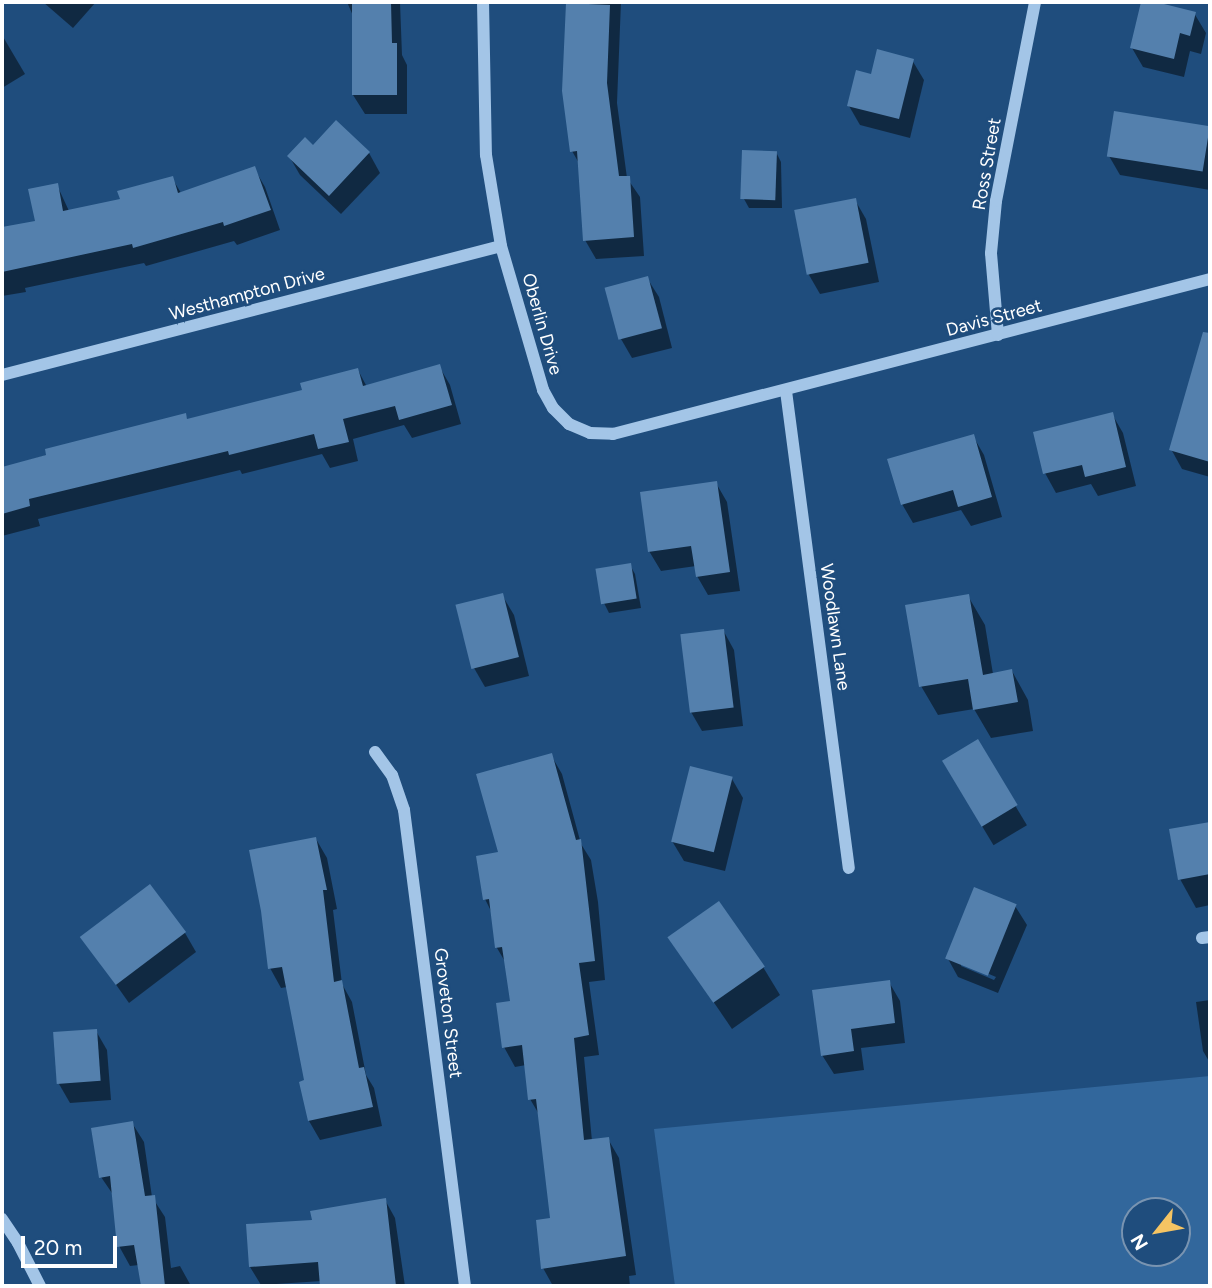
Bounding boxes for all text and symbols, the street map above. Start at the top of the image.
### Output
street label: Ross Street [968,116,1006,212]
street label: Westhampton Drive [167,263,327,325]
street label: Oberlin Drive [517,271,567,377]
street label: Davis Street [944,295,1044,341]
street label: Woodlawn Lane [815,562,855,692]
street label: Groveton Street [429,947,467,1079]
north arrow [1121,1197,1191,1267]
scale bar [24,1222,121,1266]
text: N [1126,1230,1153,1254]
text: 20 m [34,1235,82,1260]

